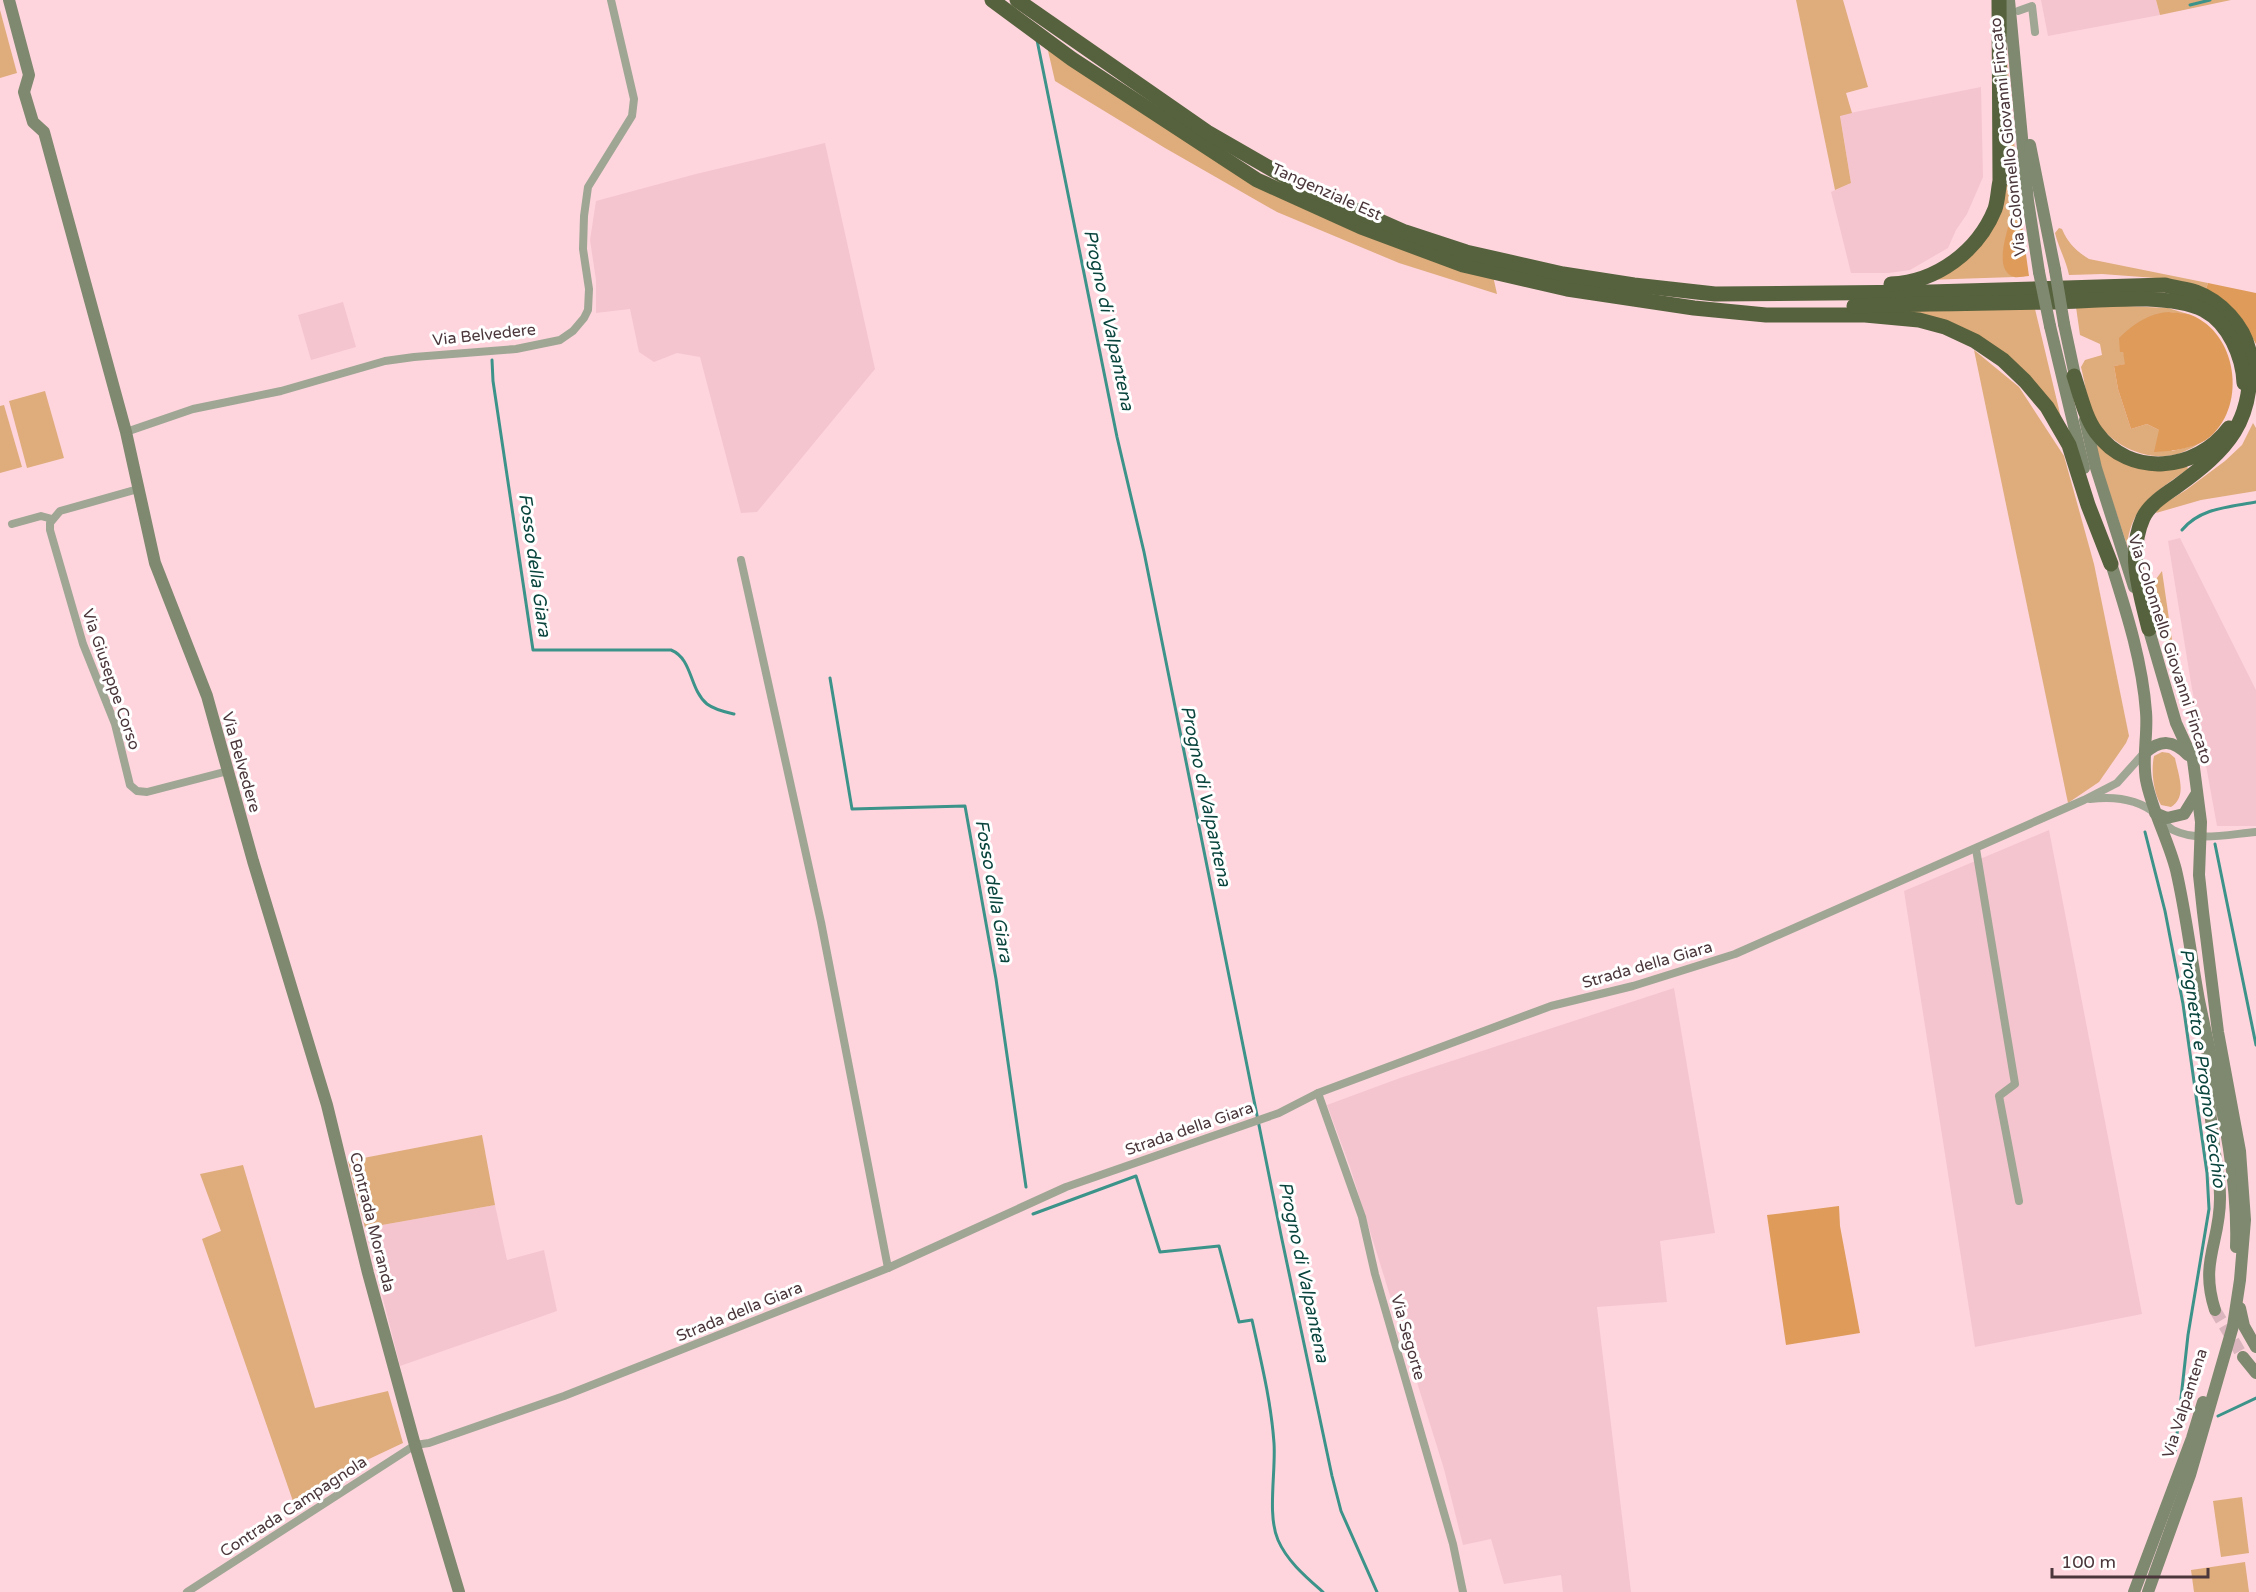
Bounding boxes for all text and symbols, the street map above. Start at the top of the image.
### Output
street label: Via Colonnello Giovanni Fincato [1986,17,2030,257]
street label: Tangenziale Est [1269,159,1385,225]
water label: Progno di Valpantena [1079,228,1139,413]
street label: Via Belvedere [432,320,537,350]
water label: Fosso della Giara [514,492,556,639]
street label: Via Colonnello Giovanni Fincato [2123,532,2217,766]
street label: Via Giuseppe Corso [77,606,145,753]
water label: Progno di Valpantena [1176,704,1236,889]
street label: Via Belvedere [217,710,265,815]
water label: Fosso della Giara [971,818,1018,965]
street label: Strada della Giara [1580,937,1715,993]
water label: Prognetto e Progno Vecchio [2175,947,2231,1190]
street label: Strada della Giara [1122,1098,1256,1160]
street label: Contrada Moranda [345,1150,399,1294]
water label: Progno di Valpantena [1274,1180,1334,1365]
street label: Strada della Giara [673,1277,805,1346]
street label: Via Segorte [1386,1292,1430,1382]
street label: Via Valpantena [2158,1346,2212,1460]
street label: Contrada Campagnola [216,1452,371,1562]
scale bar [2052,1541,2208,1579]
text: 100 m [2061,1551,2116,1573]

